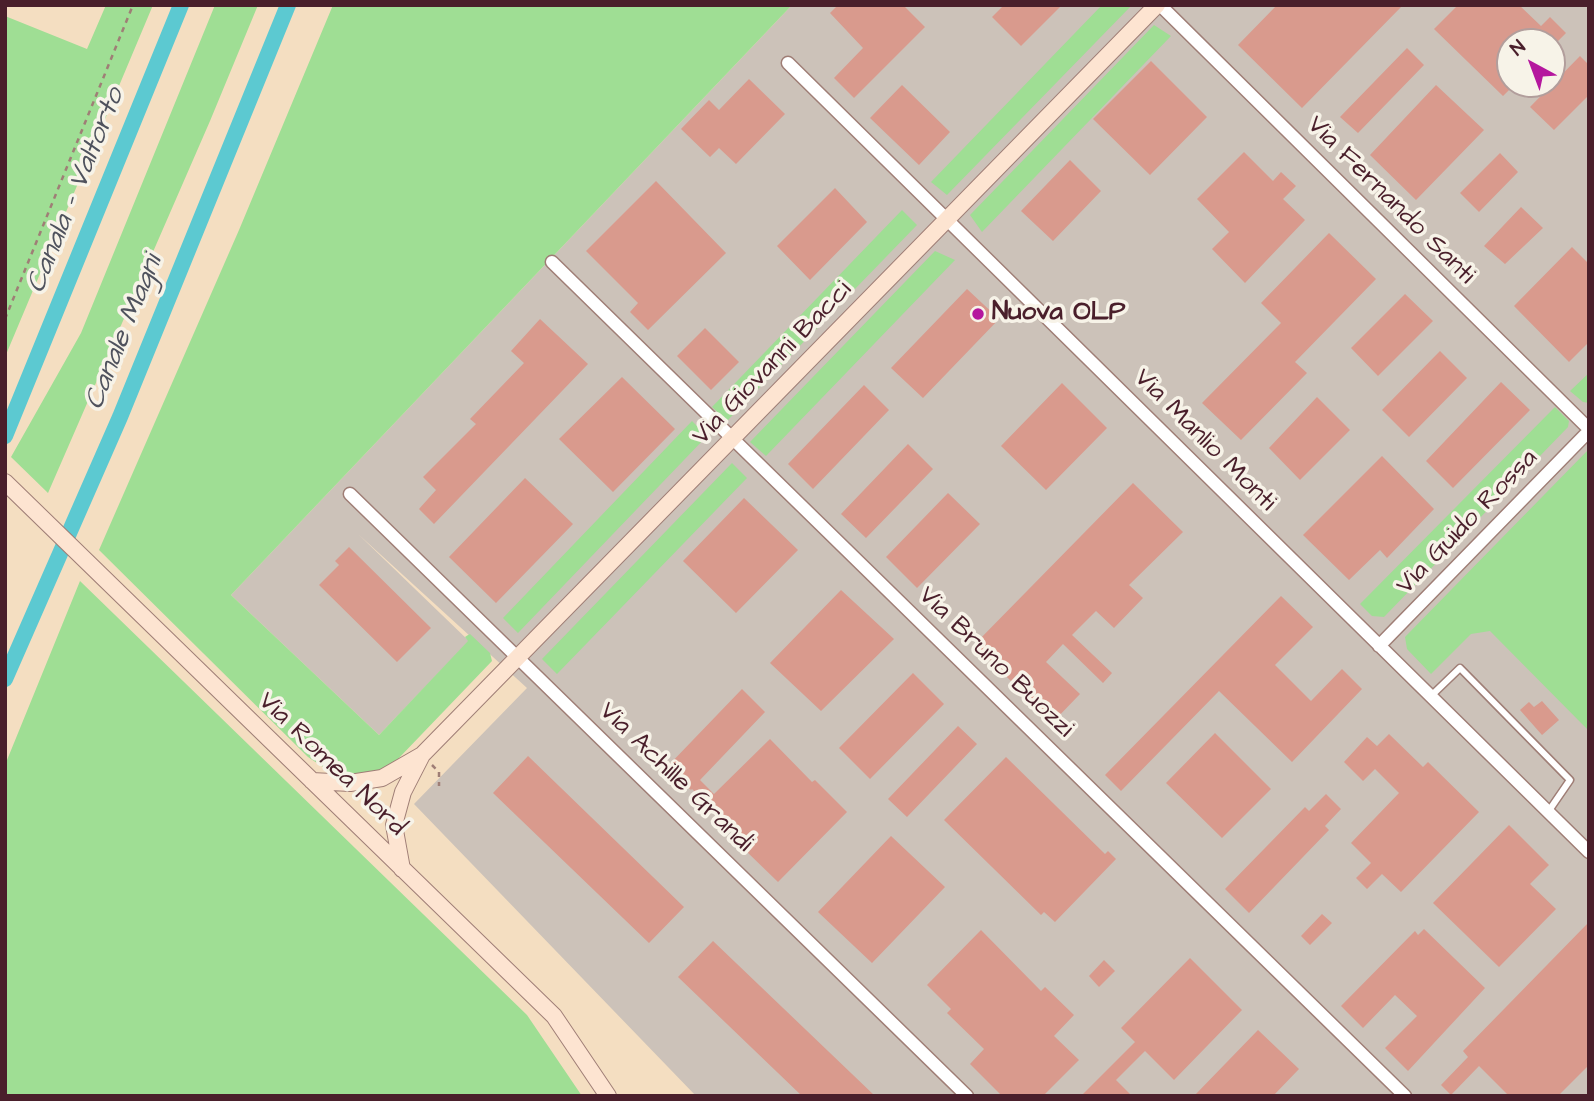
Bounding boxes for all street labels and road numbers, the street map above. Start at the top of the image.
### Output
street label: Via Fernando Santi [1299,110,1481,292]
street label: Via Giovanni Bacci [687,275,859,453]
street label: Via Manlio Monti [1126,363,1282,519]
street label: Via Guido Rossa [1391,444,1545,602]
street label: Via Bruno Buozzi [911,581,1079,745]
street label: Via Romea Nord [251,687,411,843]
street label: Via Achille Grandi [591,697,759,859]

